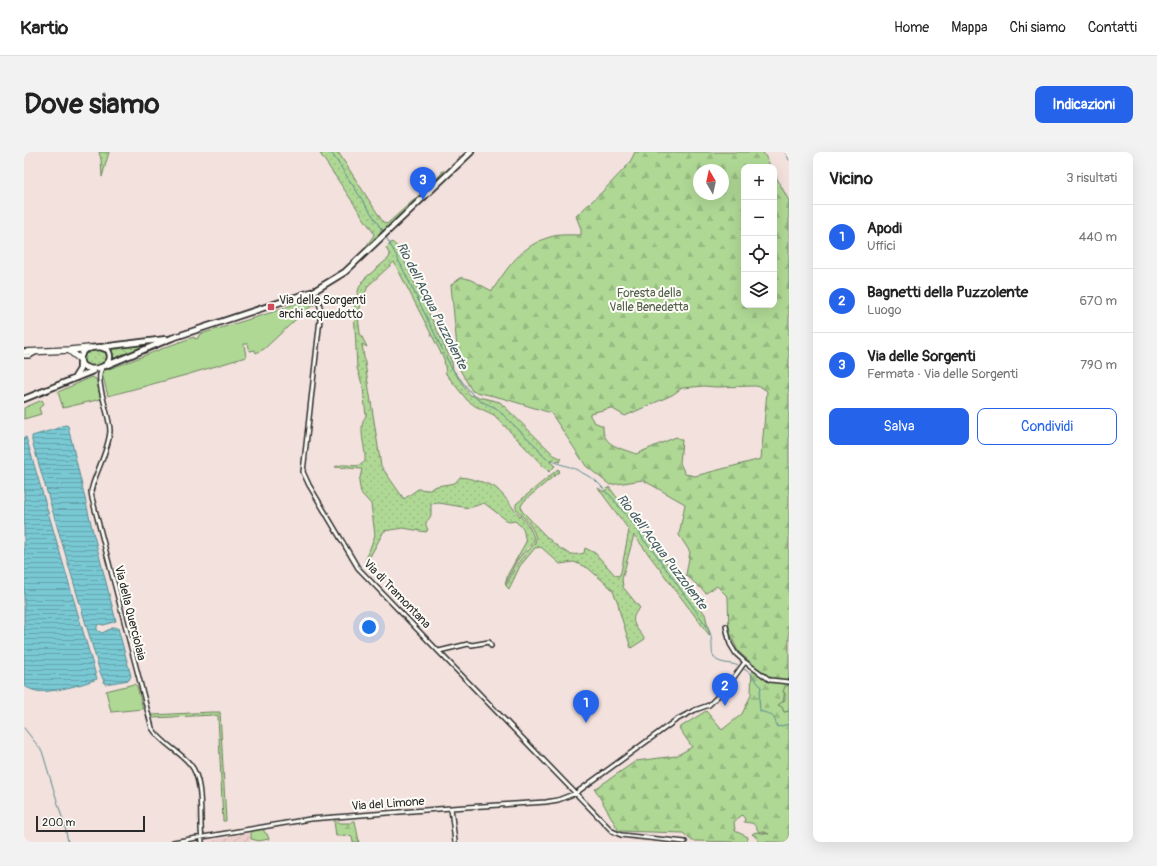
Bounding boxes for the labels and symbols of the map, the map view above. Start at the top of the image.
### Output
north arrow [693,164,729,200]
pin: 3 [410,167,436,200]
water label: Rio dell'Acqua Puzzolente [393,240,472,374]
park label: Foresta della Valle Benedetta [609,286,689,315]
place label: Via delle Sorgenti archi acquedotto [279,293,366,322]
marker: Via delle Sorgenti archi acquedotto [266,302,276,312]
water label: Rio dell'Acqua Puzzolente [613,491,712,614]
street label: Via di Tramontana [360,556,434,632]
street label: Via della Querciolaia [111,564,149,663]
your location [359,617,379,637]
pin: 2 [712,673,738,706]
pin: 1 [573,690,599,723]
street label: Via del Limone [351,794,425,814]
scale bar [36,814,145,833]

